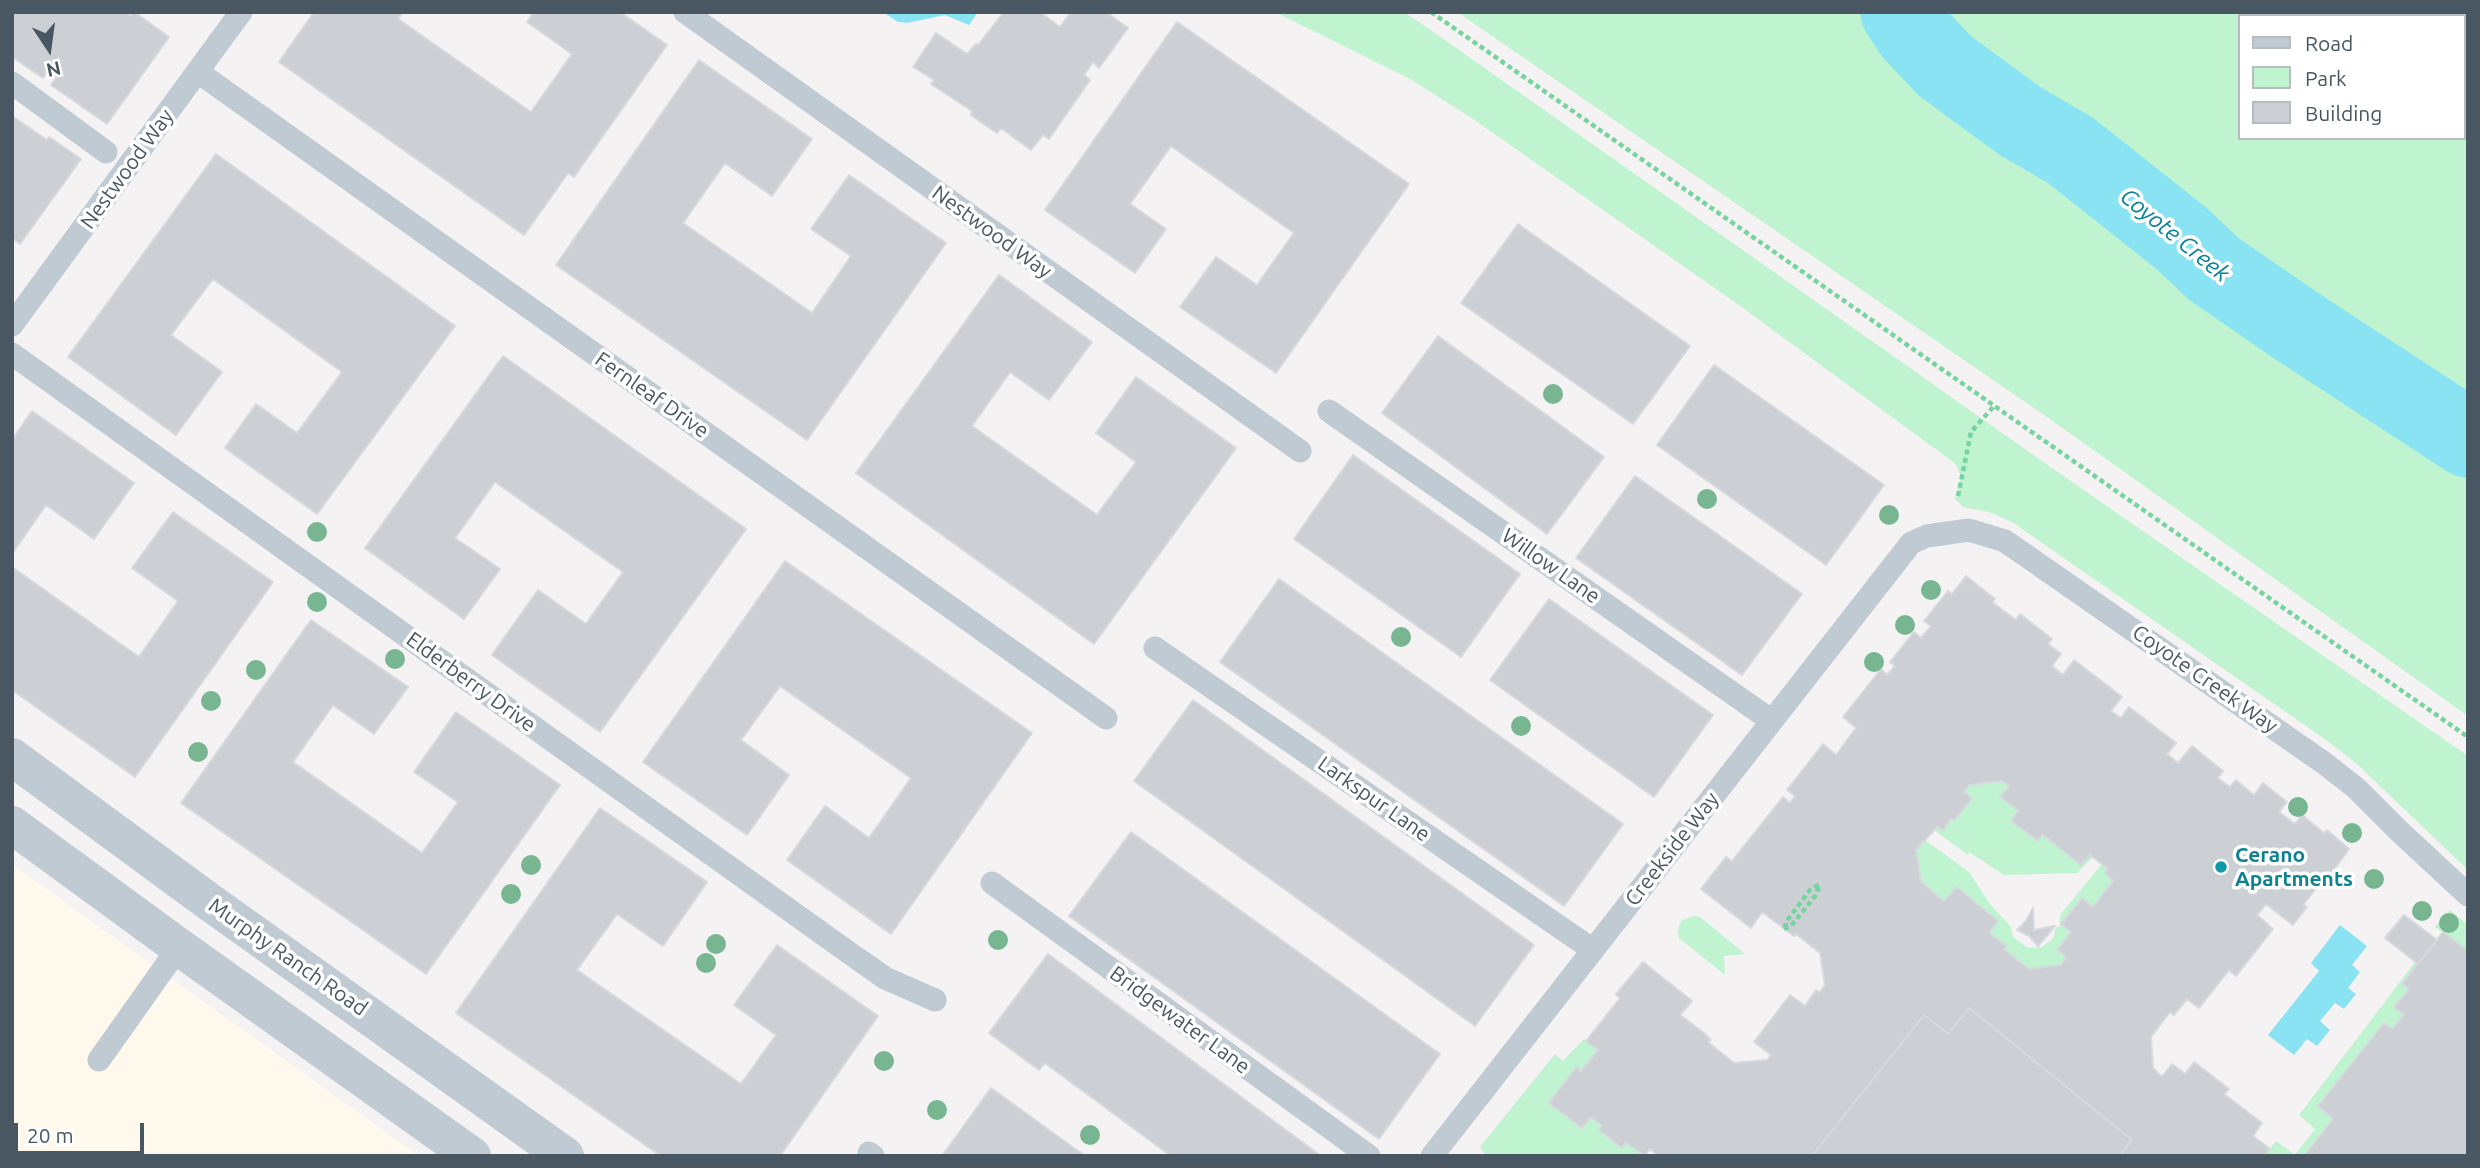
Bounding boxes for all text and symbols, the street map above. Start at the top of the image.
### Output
north arrow [14,14,84,84]
legend [2238,14,2466,140]
text: Road [2305,31,2353,55]
text: N [44,57,63,82]
text: Park [2305,66,2347,90]
text: Building [2305,101,2382,125]
street label: Nestwood Way [75,104,179,234]
street label: Nestwood Way [927,180,1057,284]
water label: Coyote Creek [2115,182,2235,288]
street label: Fernleaf Drive [590,347,714,443]
street label: Willow Lane [1497,523,1605,609]
street label: Coyote Creek Way [2128,620,2282,738]
street label: Elderberry Drive [401,627,541,737]
street label: Larkspur Lane [1313,751,1435,847]
street label: Creekside Way [1620,787,1724,911]
place label: Cerano Apartments [2235,842,2353,892]
marker: Cerano Apartments [2213,859,2229,875]
street label: Murphy Ranch Road [204,893,372,1021]
street label: Bridgewater Lane [1105,961,1255,1079]
scale bar [18,1108,147,1152]
text: 20 m [27,1123,74,1147]

